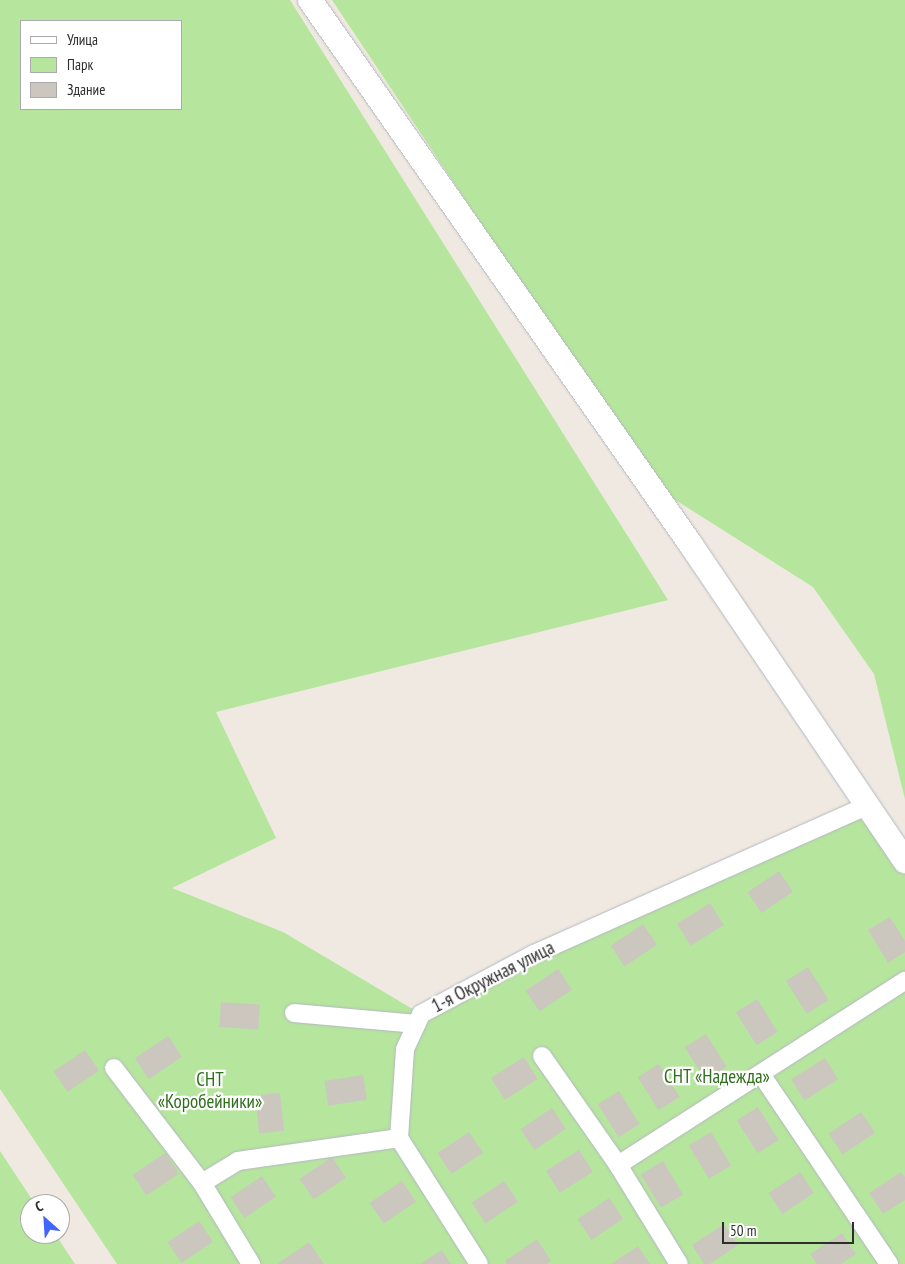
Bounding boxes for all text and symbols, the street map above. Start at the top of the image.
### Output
legend [20,20,182,110]
text: Улица [67,30,98,49]
text: Парк [67,55,93,74]
text: Здание [67,80,105,99]
street label: 1-я Окружная улица [428,936,558,1018]
park label: СНТ «Надежда» [664,1066,770,1088]
park label: СНТ «Коробейники» [158,1069,262,1113]
north arrow [20,1194,70,1244]
text: С [32,1197,46,1216]
scale bar [725,1212,858,1244]
text: 50 m [730,1221,756,1240]

